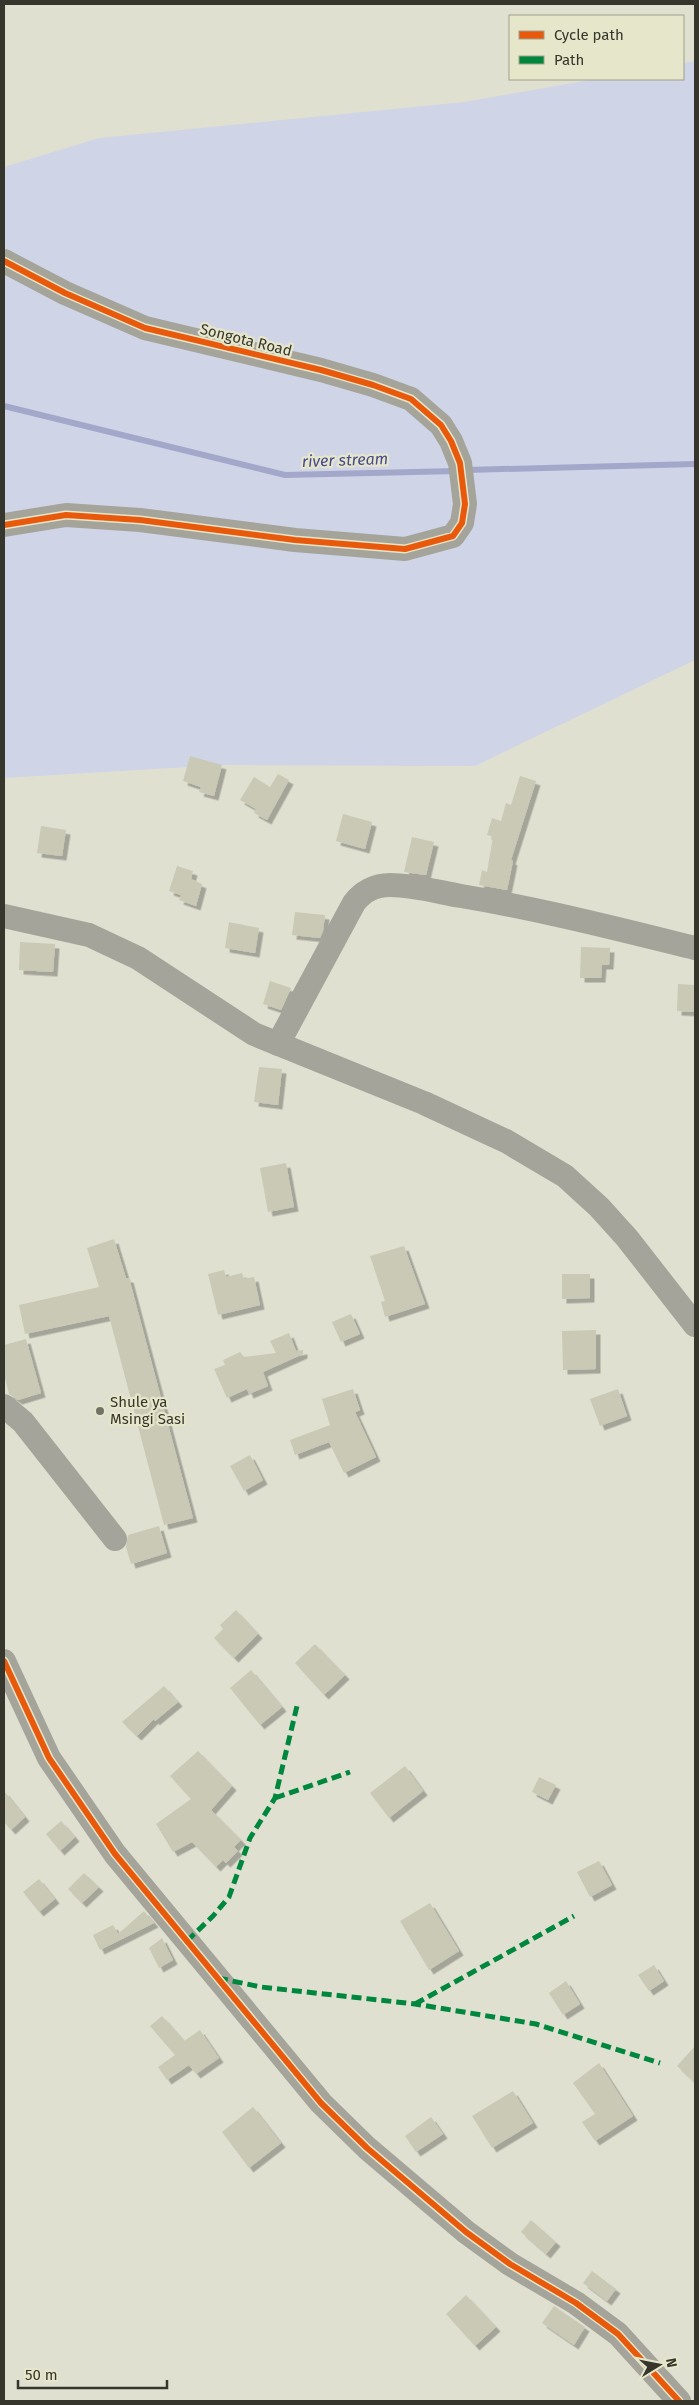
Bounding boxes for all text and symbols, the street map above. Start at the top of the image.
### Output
legend [509,15,684,80]
text: Cycle path [554,26,624,44]
text: Path [554,51,584,69]
street label: Songota Road [198,320,294,360]
water label: river stream [302,449,388,471]
place label: Shule ya Msingi Sasi [110,1393,185,1428]
marker: Shule ya Msingi Sasi [94,1405,106,1417]
north arrow [634,2340,684,2390]
text: N [662,2357,680,2369]
scale bar [18,2358,166,2390]
text: 50 m [25,2366,58,2384]

